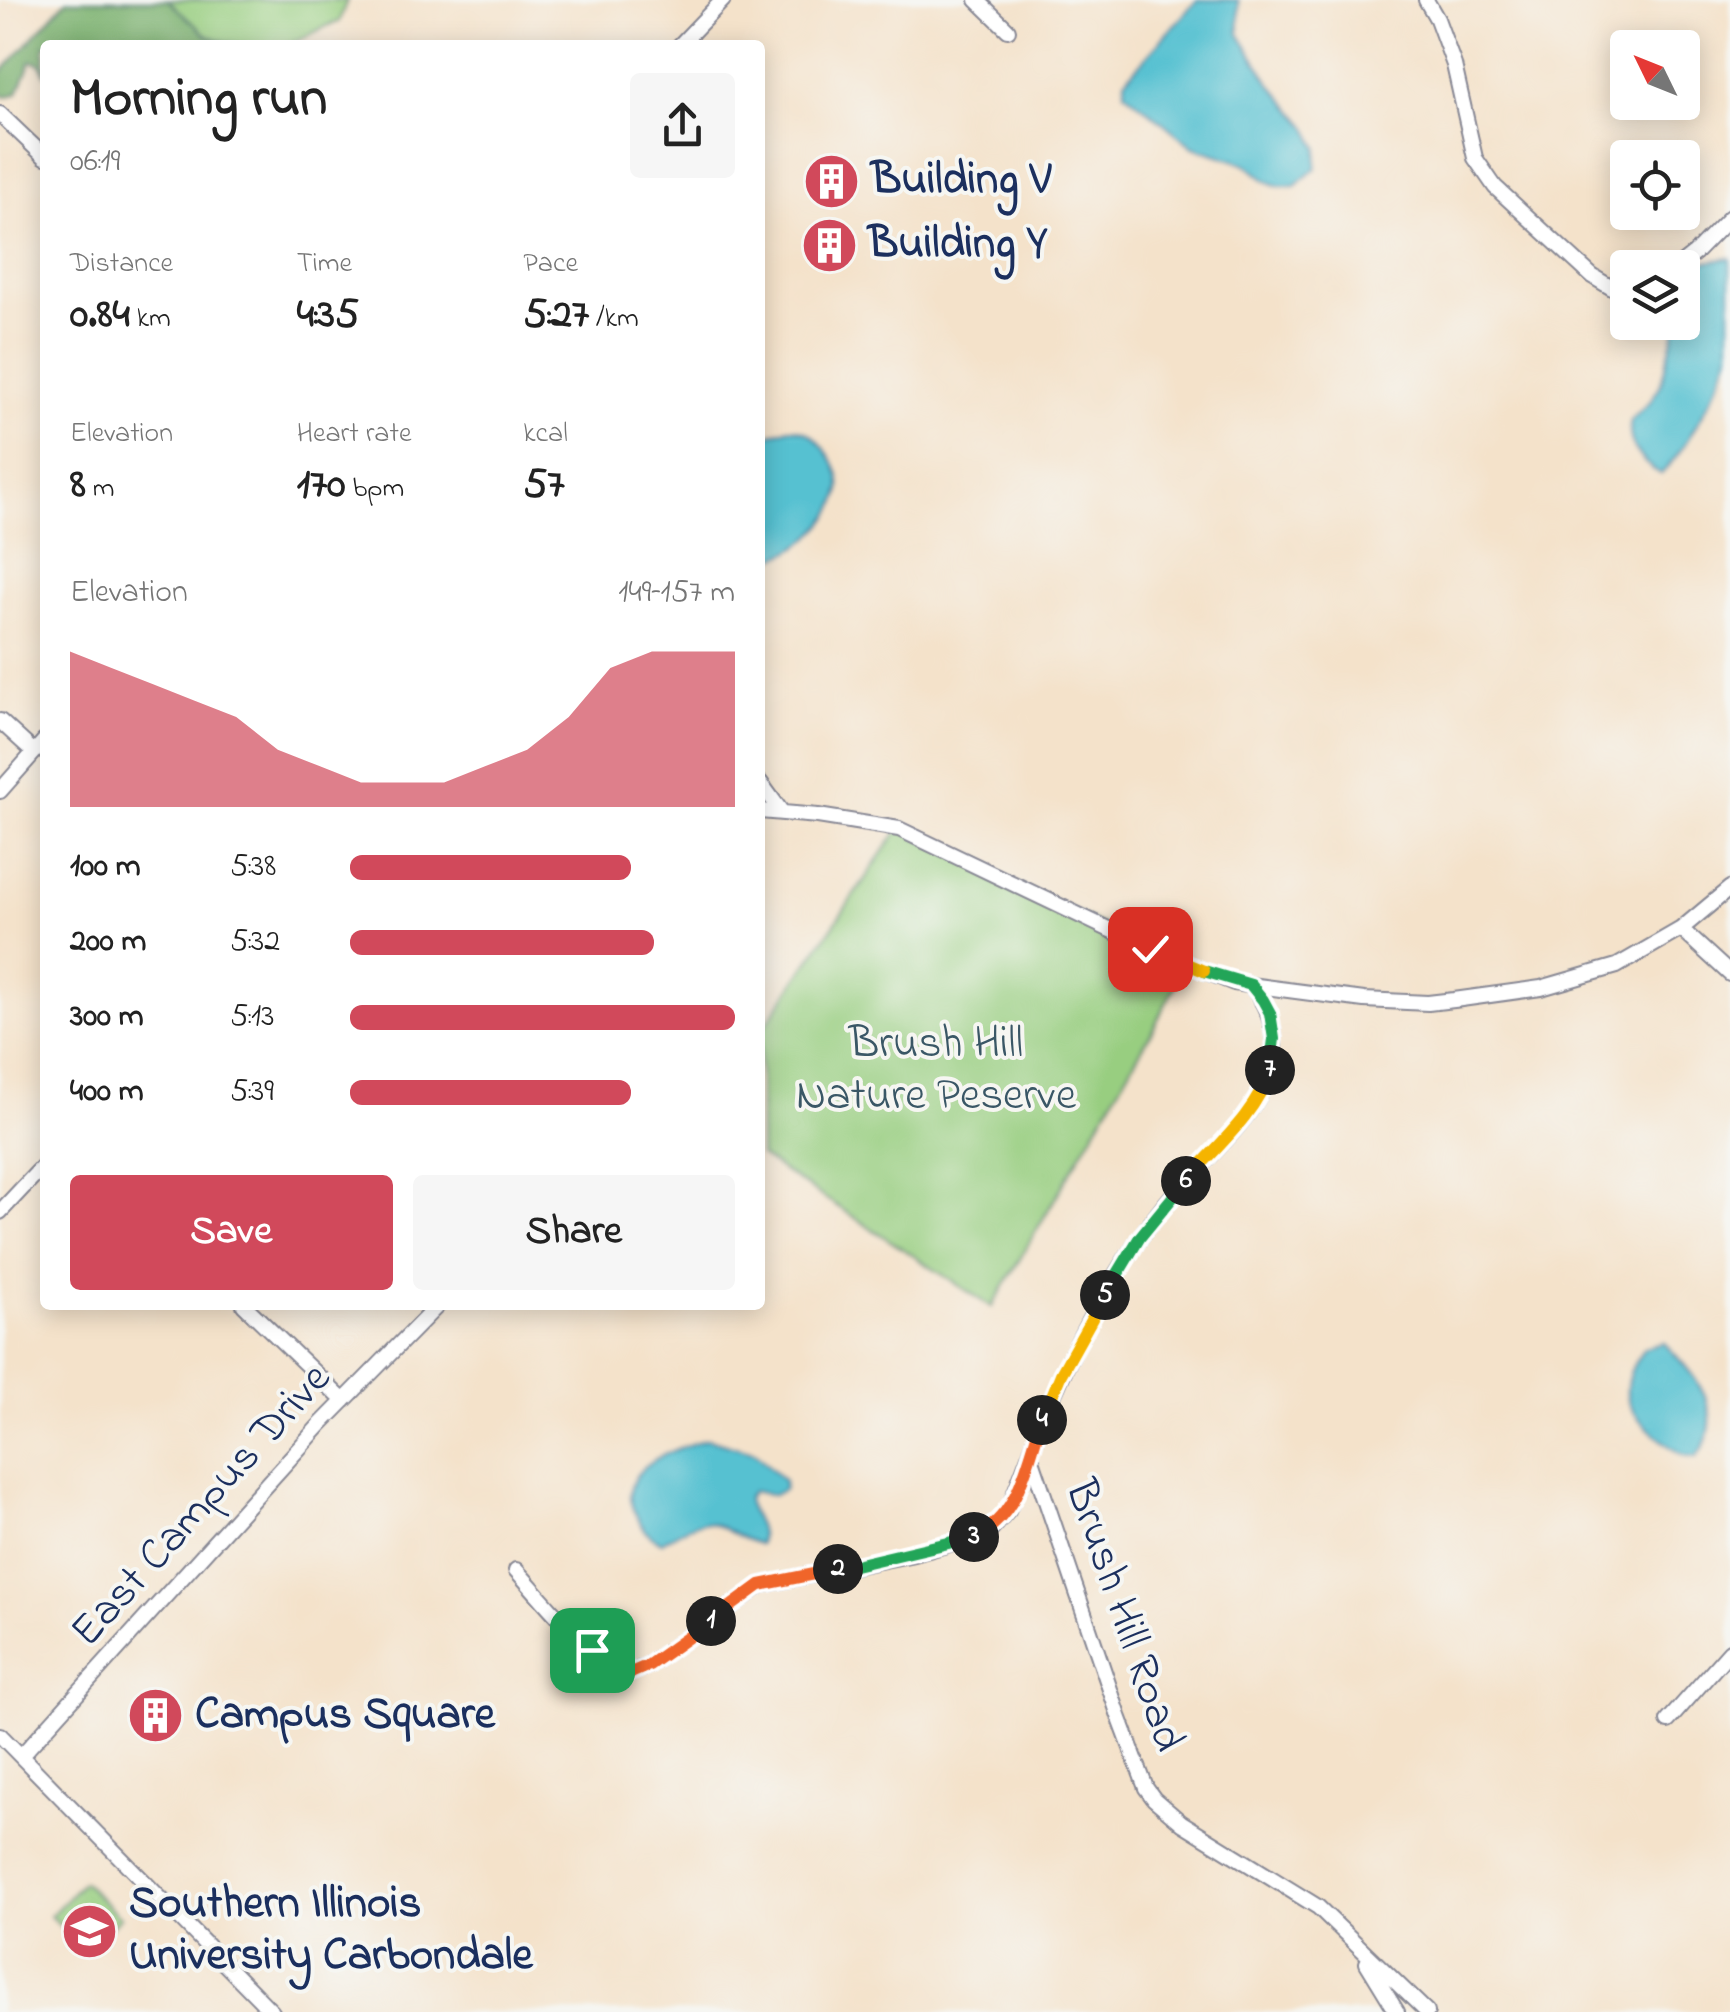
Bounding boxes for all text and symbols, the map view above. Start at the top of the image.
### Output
north arrow [1610,30,1700,120]
map controls [1610,30,1700,340]
text: Morning run [70,61,327,141]
button: share [630,73,735,178]
text: 06:19 [70,139,120,186]
button: locate [1610,140,1700,230]
place label: Building V [869,148,1053,216]
building icon: Building V [802,151,862,211]
place label: Building Y [866,212,1048,280]
building icon: Building Y [799,215,859,275]
text: Distance [70,244,173,285]
text: Time [297,244,352,285]
text: Pace [523,244,578,285]
button: layers [1610,250,1700,340]
text: 0.84 [70,285,130,346]
text: 4:35 [297,285,359,346]
text: 5:27 [523,285,589,346]
text: km [130,299,171,340]
text: /km [589,299,639,340]
text: Elevation [70,414,173,455]
text: Heart rate [297,414,411,455]
text: kcal [523,414,568,455]
text: 8 [70,455,86,516]
text: 170 [297,455,345,516]
text: 57 [523,455,565,516]
text: m [86,469,115,510]
text: bpm [345,469,404,510]
text: Elevation [70,570,188,617]
text: 149–157 m [618,570,735,617]
text: 100 m [70,844,141,891]
text: 5:38 [230,844,276,891]
pin [1108,907,1193,992]
text: 200 m [70,919,146,966]
text: 5:32 [230,919,280,966]
icon: check [1123,922,1178,977]
text: 300 m [70,994,144,1041]
text: 5:13 [230,994,274,1041]
park label: Brush Hill Nature Peserve [796,1012,1077,1130]
pin: 7 [1245,1045,1295,1095]
text: 7 [1264,1049,1276,1090]
text: 400 m [70,1069,144,1116]
text: 5:39 [230,1069,274,1116]
pin: 6 [1161,1156,1211,1206]
text: 6 [1180,1160,1192,1201]
button: Save [70,1175,393,1290]
button: Share [413,1175,735,1290]
pin: 5 [1080,1270,1130,1320]
text: 5 [1097,1274,1113,1315]
street label: East Campus Drive [56,1348,349,1663]
pin: 4 [1017,1395,1067,1445]
text: 4 [1036,1399,1048,1440]
street label: Brush Hill Road [1045,1470,1200,1761]
pin: 3 [949,1512,999,1562]
text: 3 [968,1516,980,1557]
pin: 2 [813,1544,863,1594]
text: 2 [831,1548,845,1589]
pin: 1 [686,1596,736,1646]
text: 1 [707,1600,715,1641]
pin [550,1608,635,1693]
icon: arrive [565,1623,620,1678]
place label: Campus Square [195,1683,497,1749]
building icon: Campus Square [126,1686,186,1746]
place label: Southern Illinois University Carbondale [129,1872,534,1990]
school or university icon: Southern Illinois University Carbondale [60,1901,120,1961]

